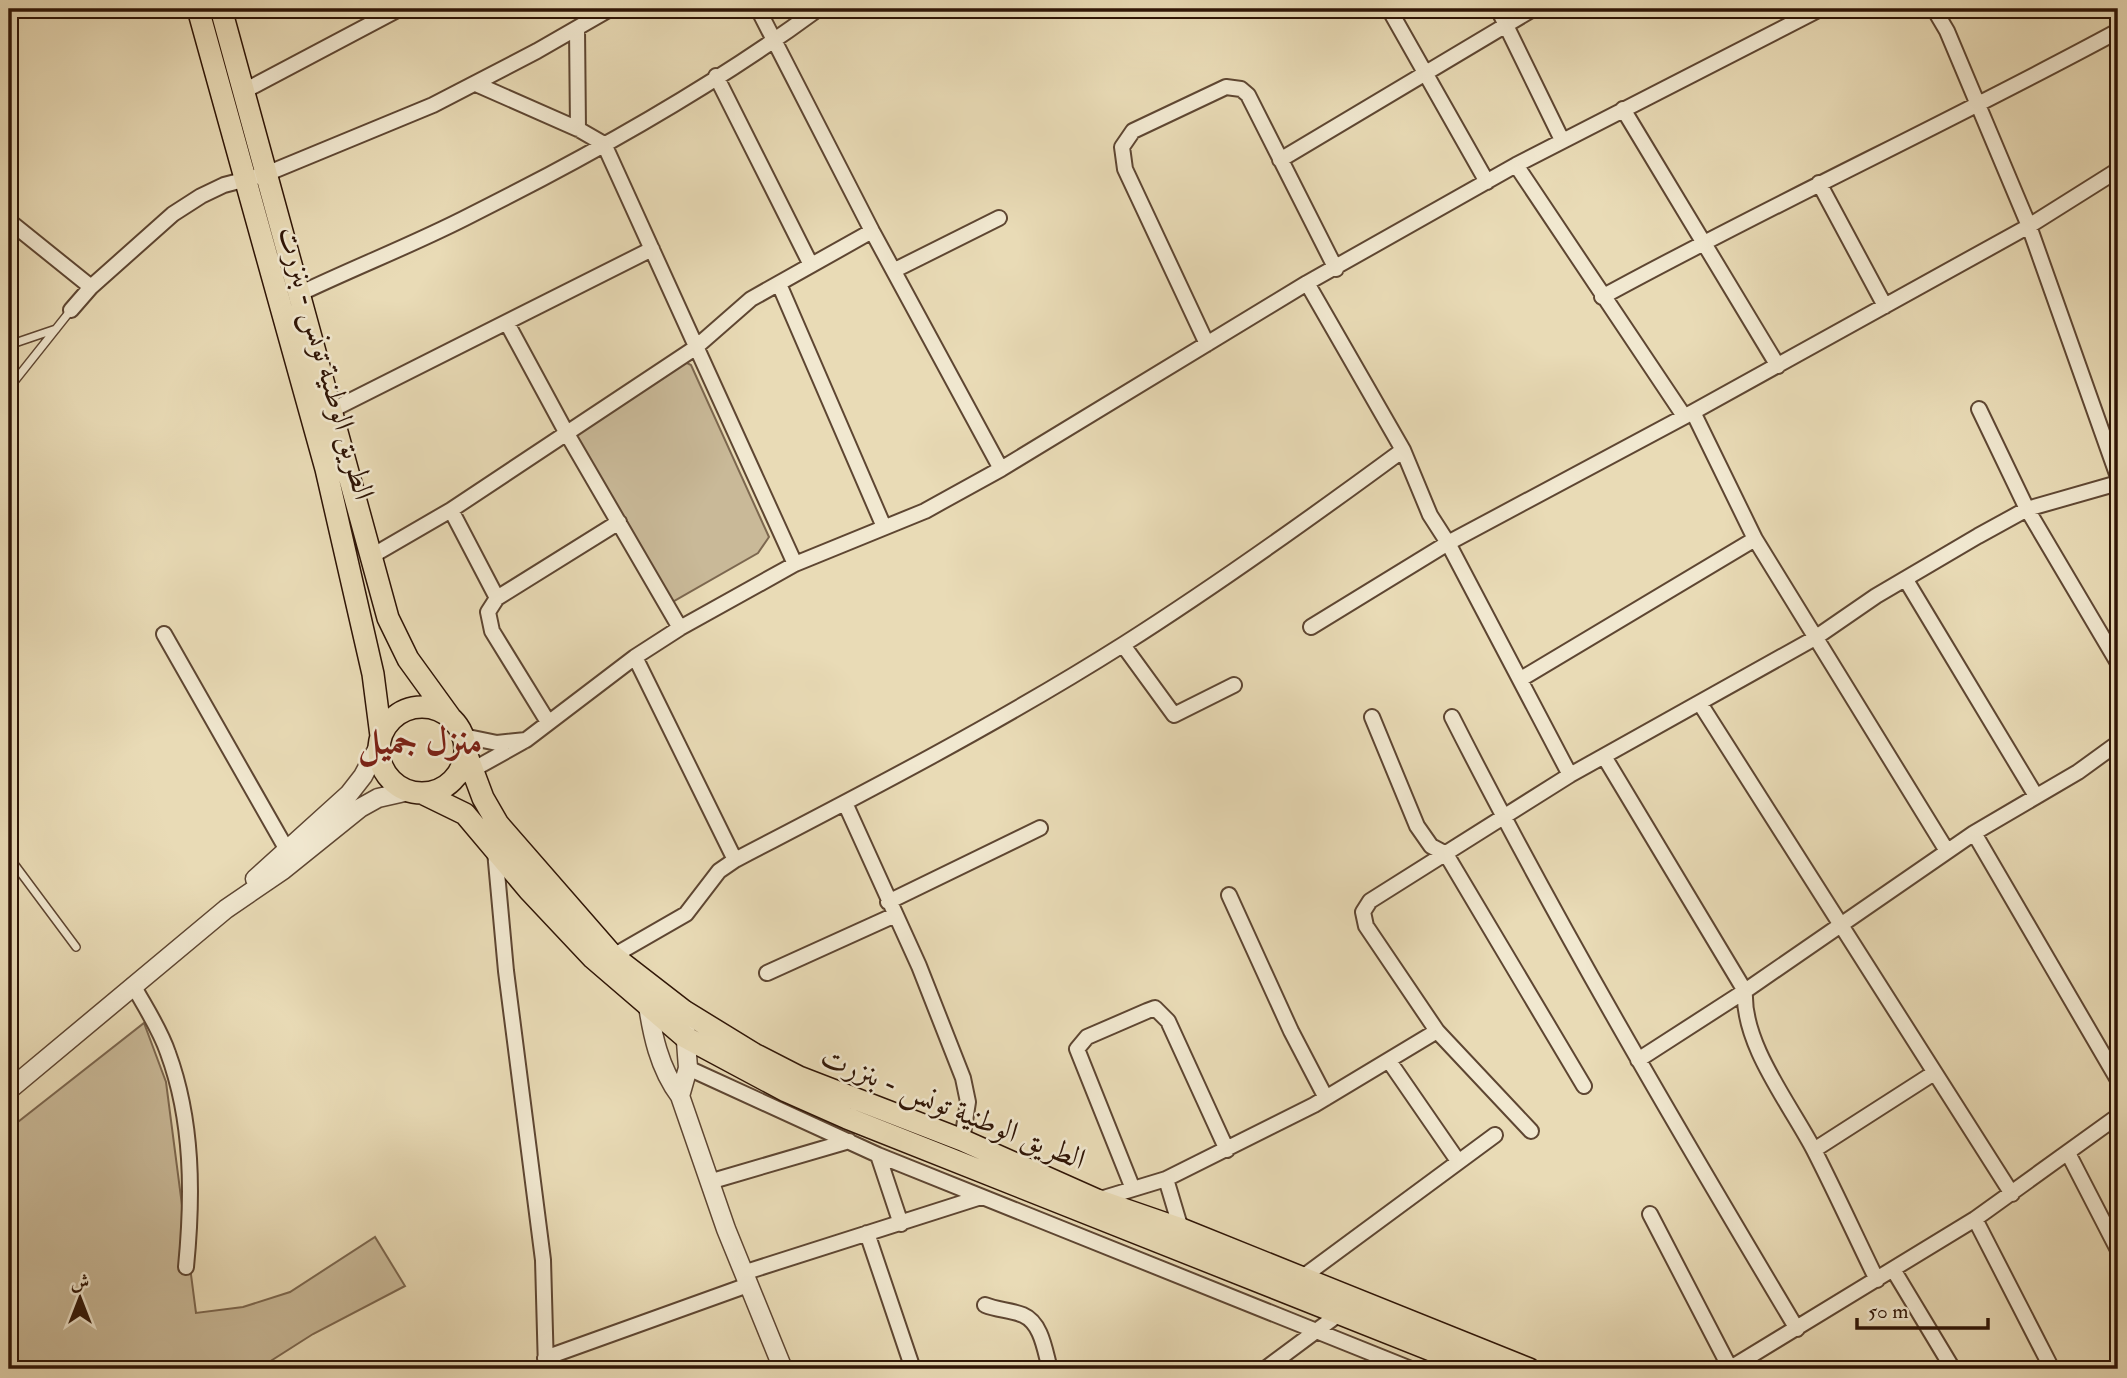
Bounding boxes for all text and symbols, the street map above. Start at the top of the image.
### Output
street label: الطريق الوطنية تونس - بنزرت [268,222,383,504]
district label: منزل جميل [358,718,482,767]
street label: الطريق الوطنية تونس - بنزرت [815,1038,1091,1179]
north arrow [46,1262,116,1332]
text: ش [71,1270,89,1294]
scale bar [1857,1287,1989,1331]
text: 50 m [1868,1298,1909,1325]

